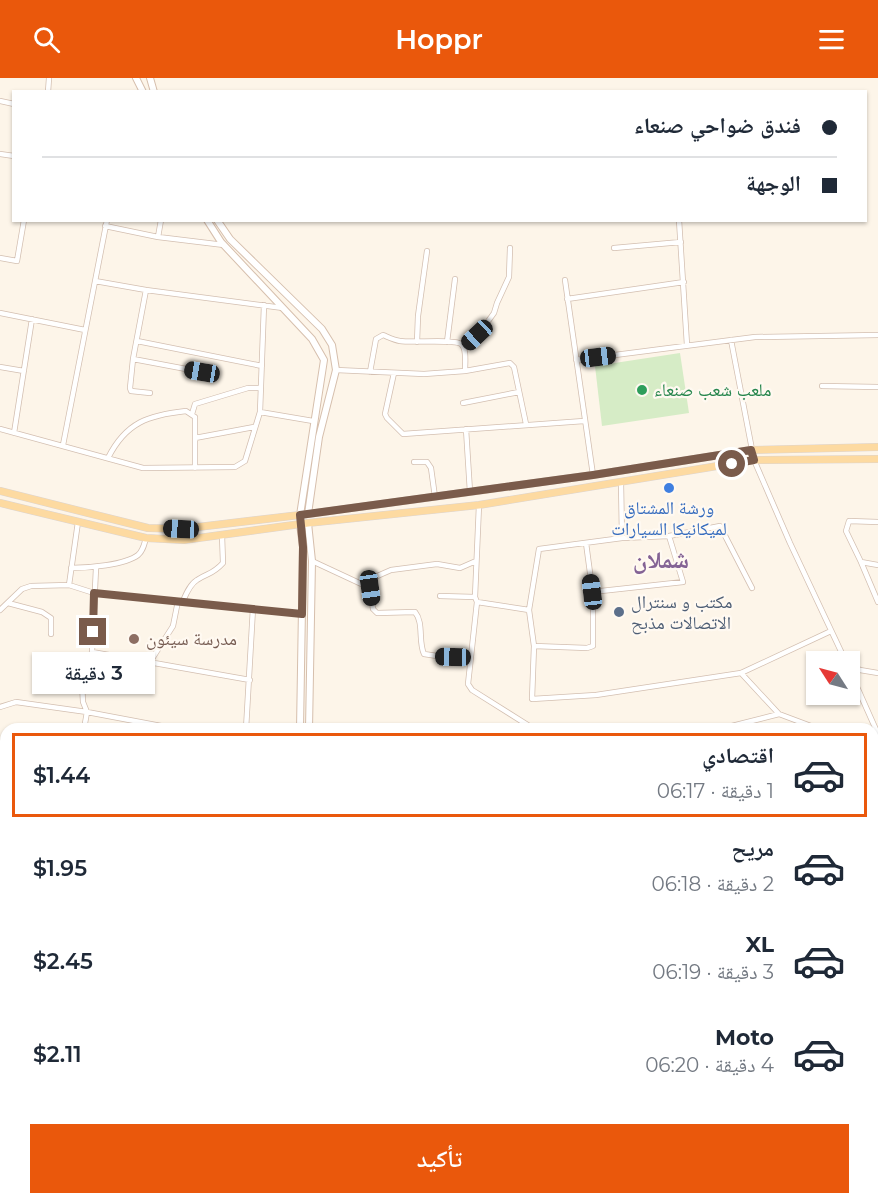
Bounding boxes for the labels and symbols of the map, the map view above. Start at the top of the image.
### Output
car [458,316,496,354]
car [579,346,617,368]
car [183,360,221,384]
place label: ملعب شعب صنعاء [654,379,772,401]
marker: ملعب شعب صنعاء [635,383,649,397]
route start [718,450,745,477]
marker: ورشة المشتاق لميكانيكا السيارات [662,481,676,495]
place label: ورشة المشتاق لميكانيكا السيارات [611,497,727,540]
car [163,519,199,539]
district label: شملان [633,545,689,574]
car [359,569,381,607]
car [581,573,603,611]
place label: مكتب و سنترال الاتصالات مذبح [631,591,732,635]
marker: مكتب و سنترال الاتصالات مذبح [612,605,626,619]
route end [79,618,106,645]
place label: مدرسة سيئون [146,628,237,650]
marker: مدرسة سيئون [127,632,141,646]
car [435,648,471,666]
north arrow [806,651,860,705]
callout: 3 دقيقة [32,653,154,695]

